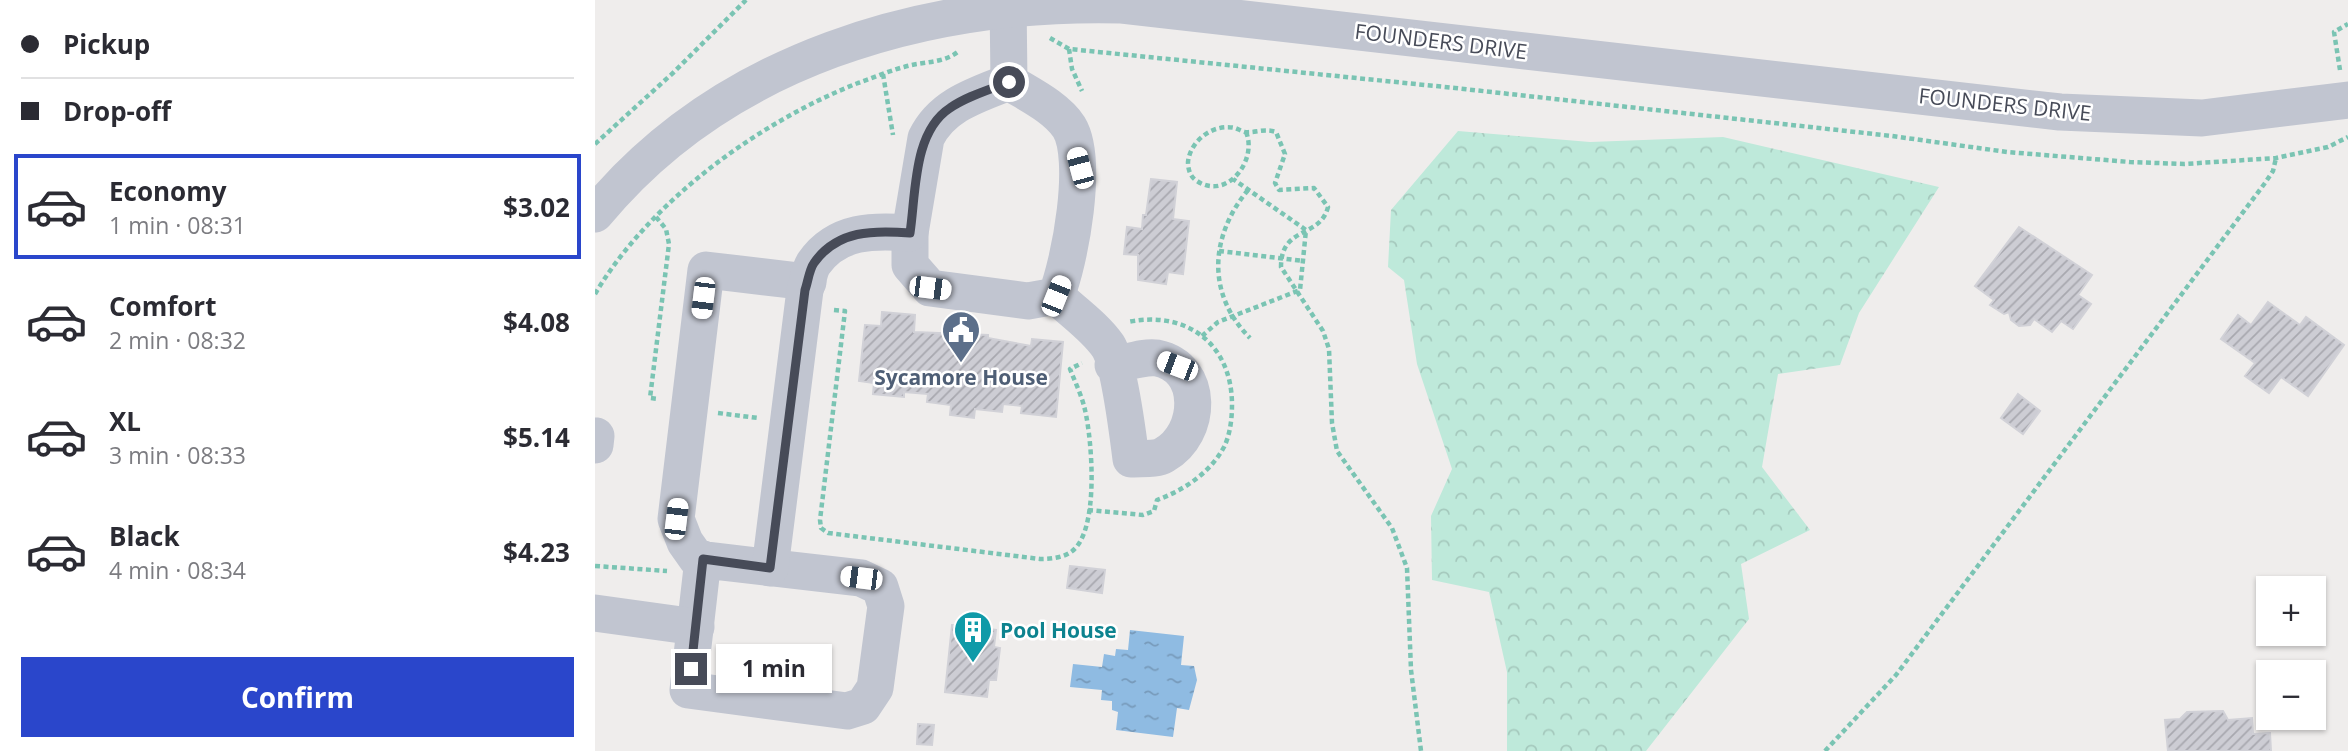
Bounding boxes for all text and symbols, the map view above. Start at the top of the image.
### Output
street label: FOUNDERS DRIVE [1353,17,1529,65]
text: Pickup [63,26,150,62]
route start [993,66,1025,98]
street label: FOUNDERS DRIVE [1917,81,2093,127]
text: Drop-off [63,93,171,129]
car [1065,145,1096,191]
text: Economy [109,173,227,209]
icon: car [25,175,88,238]
text: $3.02 [503,189,570,225]
text: 1 min · 08:31 [109,209,246,241]
car [1039,273,1074,319]
car [908,275,953,301]
car [691,276,716,320]
text: Comfort [109,288,216,324]
icon: car [25,290,88,353]
text: $4.08 [503,304,570,340]
public building icon: Sycamore House [940,309,982,364]
text: 2 min · 08:32 [109,324,246,356]
car [1154,349,1201,383]
place label: Sycamore House [874,363,1048,391]
text: XL [109,403,141,439]
icon: car [25,405,88,468]
text: $5.14 [503,419,570,455]
text: 3 min · 08:33 [109,439,246,471]
car [664,497,689,541]
text: Black [109,518,180,554]
icon: car [25,520,88,583]
text: $4.23 [503,534,570,570]
text: 4 min · 08:34 [109,554,246,586]
car [839,565,884,591]
map controls [2256,576,2326,730]
button: + [2256,576,2326,646]
building icon: Pool House [952,609,994,664]
place label: Pool House [1000,616,1117,644]
callout: 1 min [715,644,831,694]
text: 1 min [742,652,806,684]
route end [675,653,707,685]
button: Confirm [21,657,574,737]
button: − [2256,660,2326,730]

